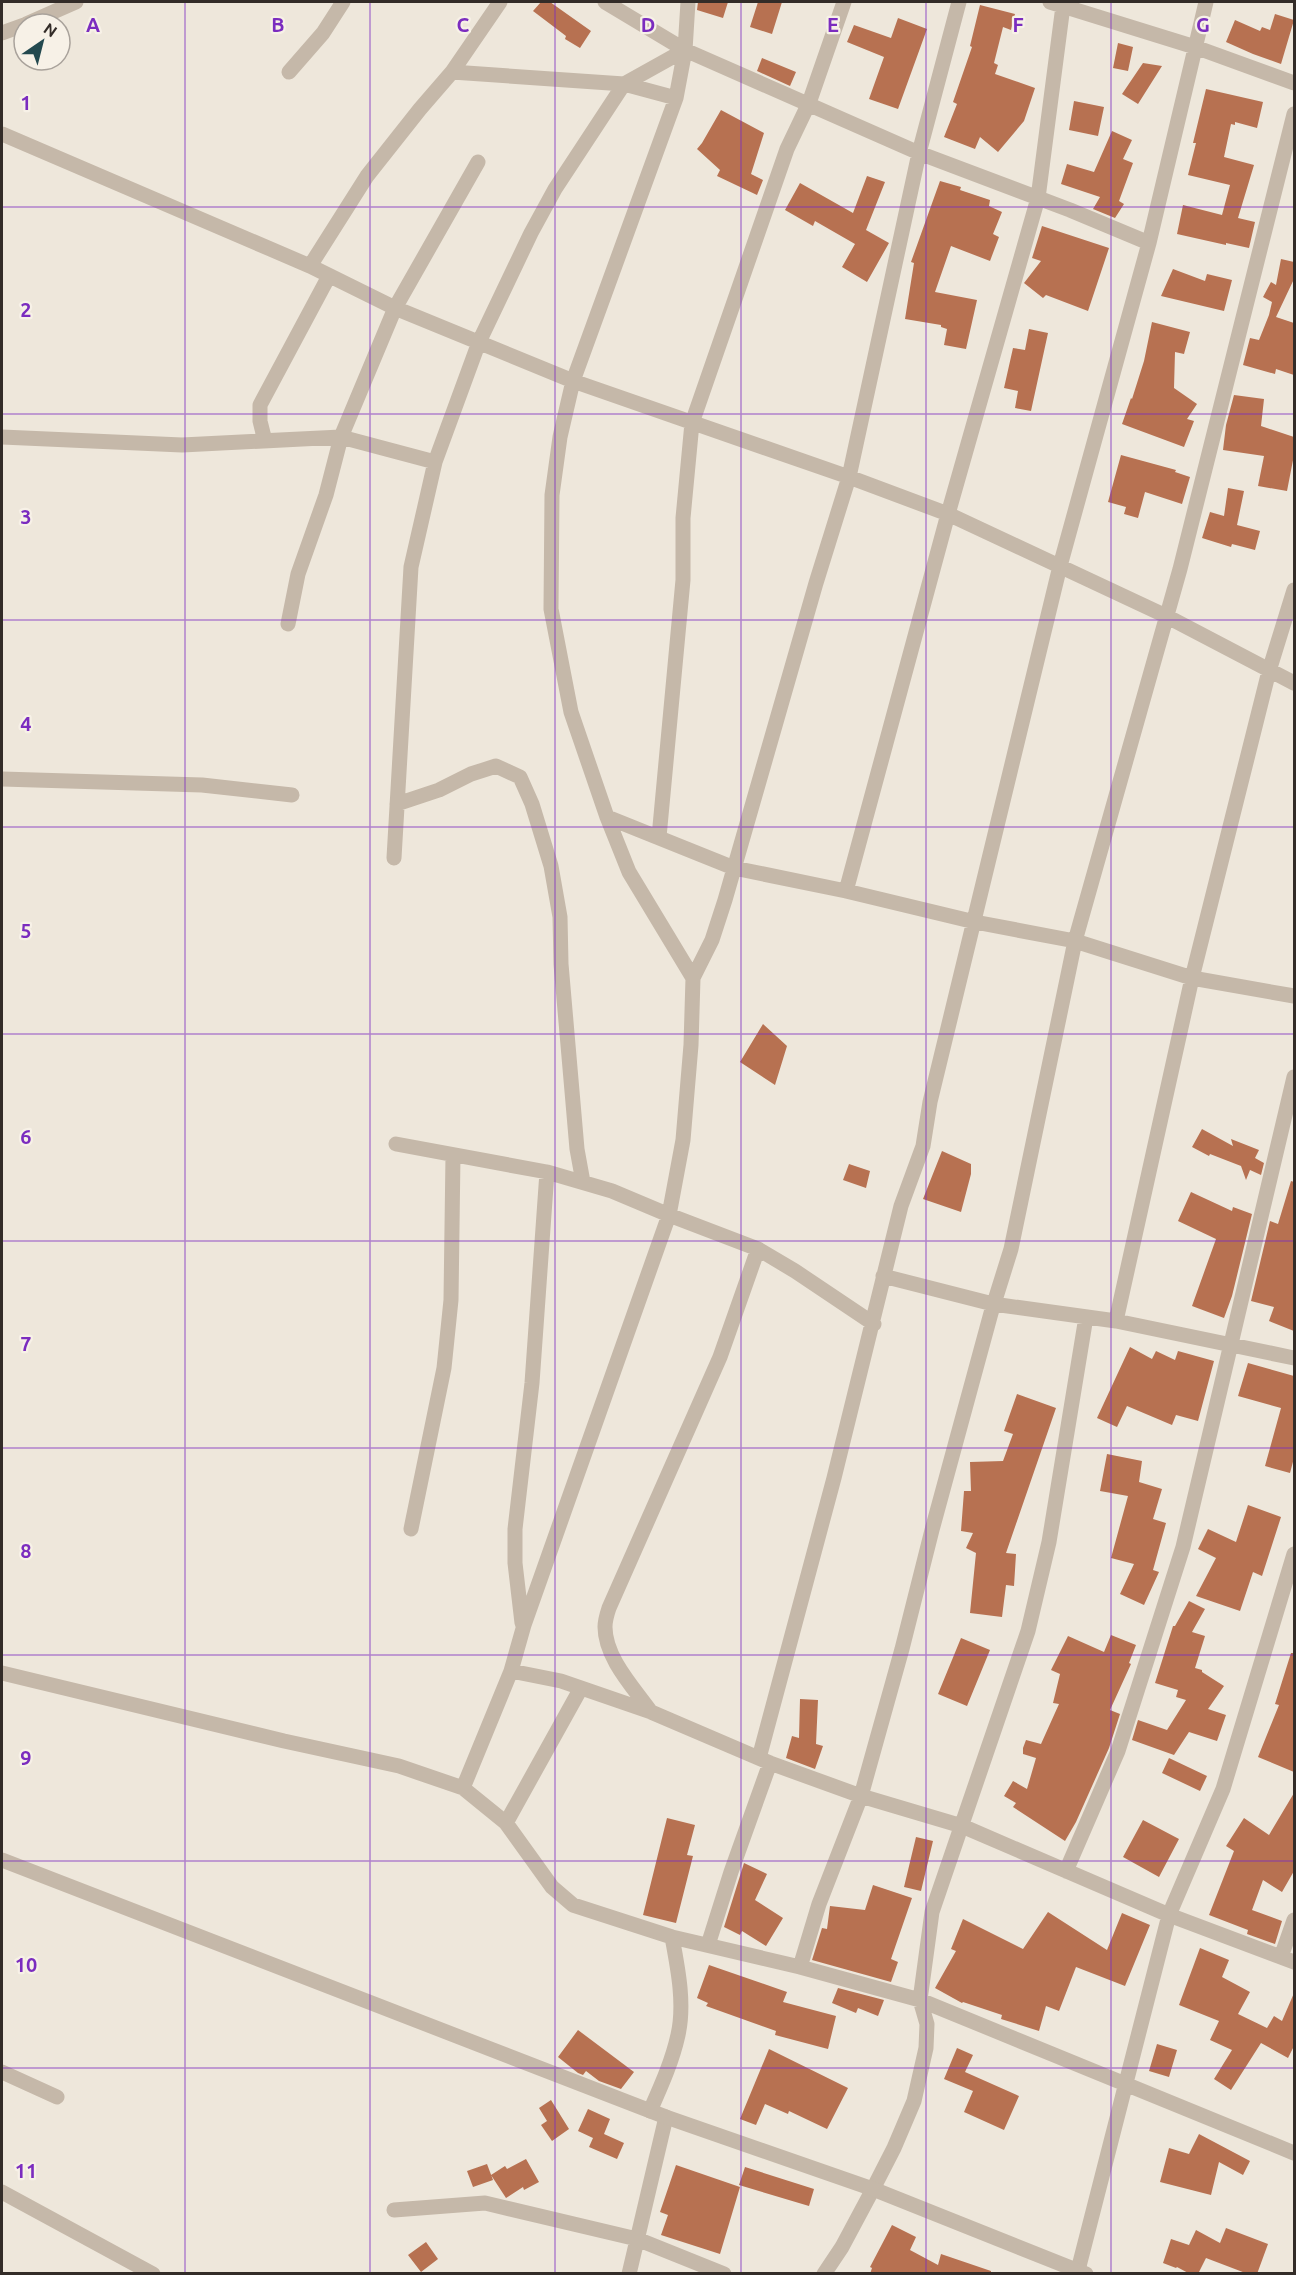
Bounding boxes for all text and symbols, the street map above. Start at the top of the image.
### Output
north arrow [12,12,72,72]
text: A [86,13,100,36]
text: B [271,13,285,36]
text: C [457,13,470,36]
text: D [641,13,655,36]
text: E [827,13,839,36]
text: F [1012,13,1024,36]
text: G [1196,13,1210,36]
text: N [41,19,61,41]
text: 1 [20,91,32,114]
text: 2 [20,298,32,321]
text: 3 [20,505,32,528]
text: 4 [20,712,32,735]
text: 5 [20,919,32,942]
text: 6 [20,1125,32,1148]
text: 7 [20,1332,32,1355]
text: 8 [20,1539,32,1562]
text: 9 [20,1746,32,1769]
text: 10 [15,1953,37,1976]
text: 11 [15,2159,37,2182]

